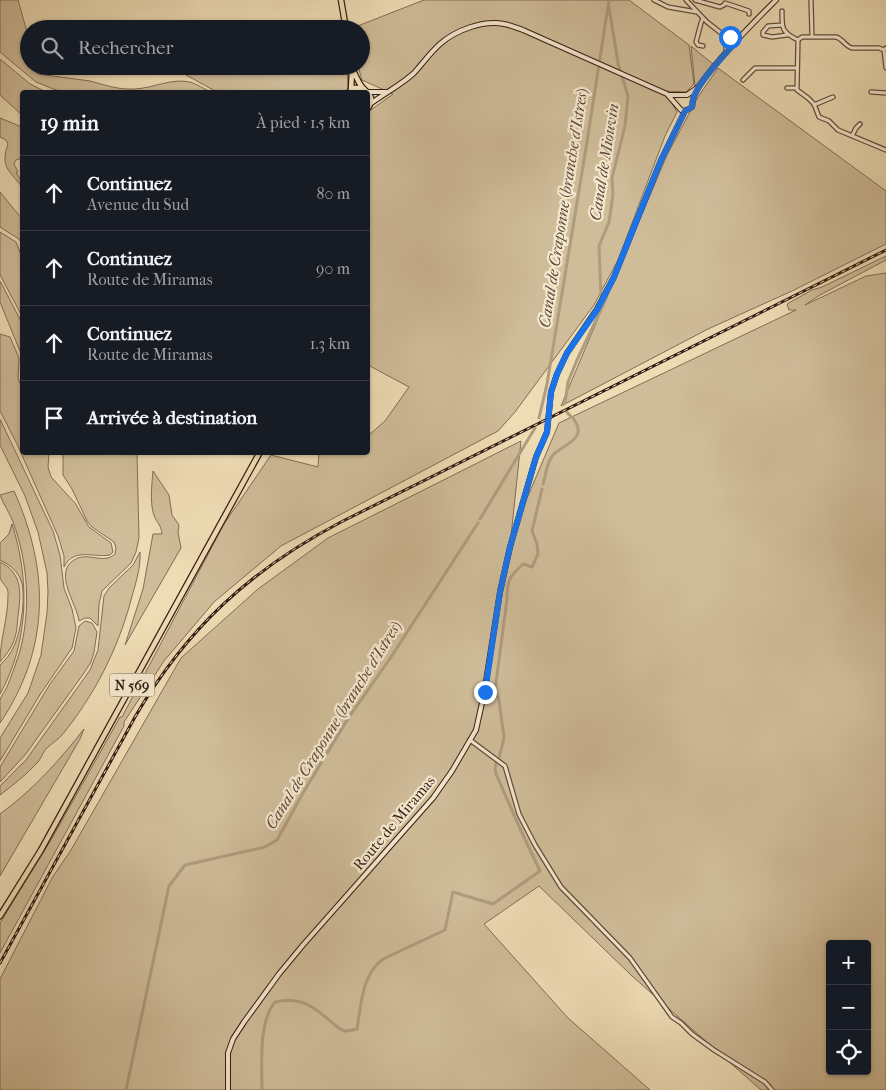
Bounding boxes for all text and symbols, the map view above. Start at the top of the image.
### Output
search box [20,20,370,75]
route start [719,26,742,49]
icon: search [38,34,66,62]
text: Rechercher [78,37,174,59]
water label: Canal de Craponne (branche d'Istres) [535,87,591,329]
water label: Canal de Miouvin [585,102,623,222]
text: 19 min [40,111,99,135]
text: À pied · 1.5 km [256,113,350,132]
text: Continuez [87,173,172,195]
icon: ahead [40,179,68,207]
text: 80 m [316,184,350,203]
text: Avenue du Sud [87,195,189,214]
text: Continuez [87,248,172,270]
icon: ahead [40,254,68,282]
text: 90 m [316,259,350,278]
text: Route de Miramas [87,270,213,289]
text: Continuez [87,323,172,345]
icon: ahead [40,329,68,357]
text: 1.3 km [310,334,350,353]
text: Route de Miramas [87,345,213,364]
icon: arrive [40,404,68,432]
text: Arrivée à destination [87,407,257,429]
water label: Canal de Craponne (branche d'Istres) [261,618,405,832]
road number: N 569 [110,674,154,696]
route end [474,681,497,704]
street label: Route de Miramas [349,772,439,874]
map controls [826,940,871,1075]
button: + [826,940,871,985]
button: − [826,985,871,1030]
button: locate [826,1030,871,1075]

